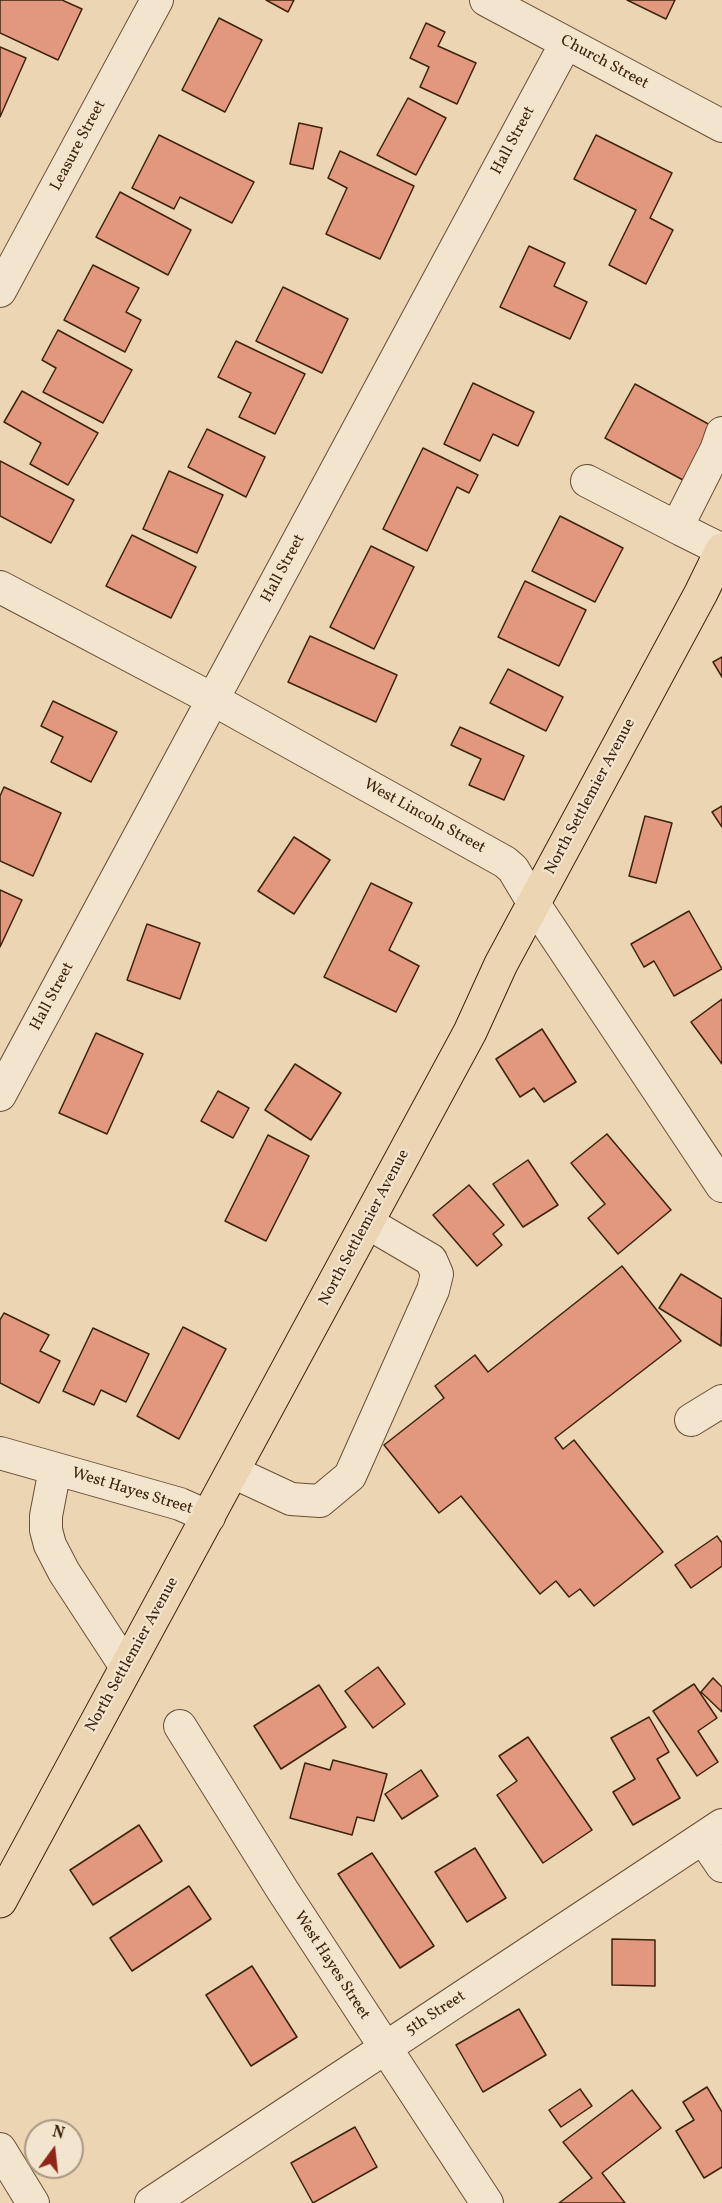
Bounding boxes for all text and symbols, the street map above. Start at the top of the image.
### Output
street label: Church Street [557,32,651,94]
street label: Leasure Street [47,97,111,195]
street label: Hall Street [488,104,540,178]
street label: Hall Street [258,532,310,606]
street label: North Settlemier Avenue [542,716,640,878]
street label: West Lincoln Street [360,776,488,858]
street label: Hall Street [27,960,79,1034]
street label: North Settlemier Avenue [316,1147,414,1309]
street label: West Hayes Street [69,1464,195,1520]
street label: North Settlemier Avenue [82,1574,184,1736]
street label: West Hayes Street [289,1908,373,2024]
street label: 5th Street [402,1987,470,2041]
north arrow [24,2119,84,2179]
text: N [50,2121,67,2146]

